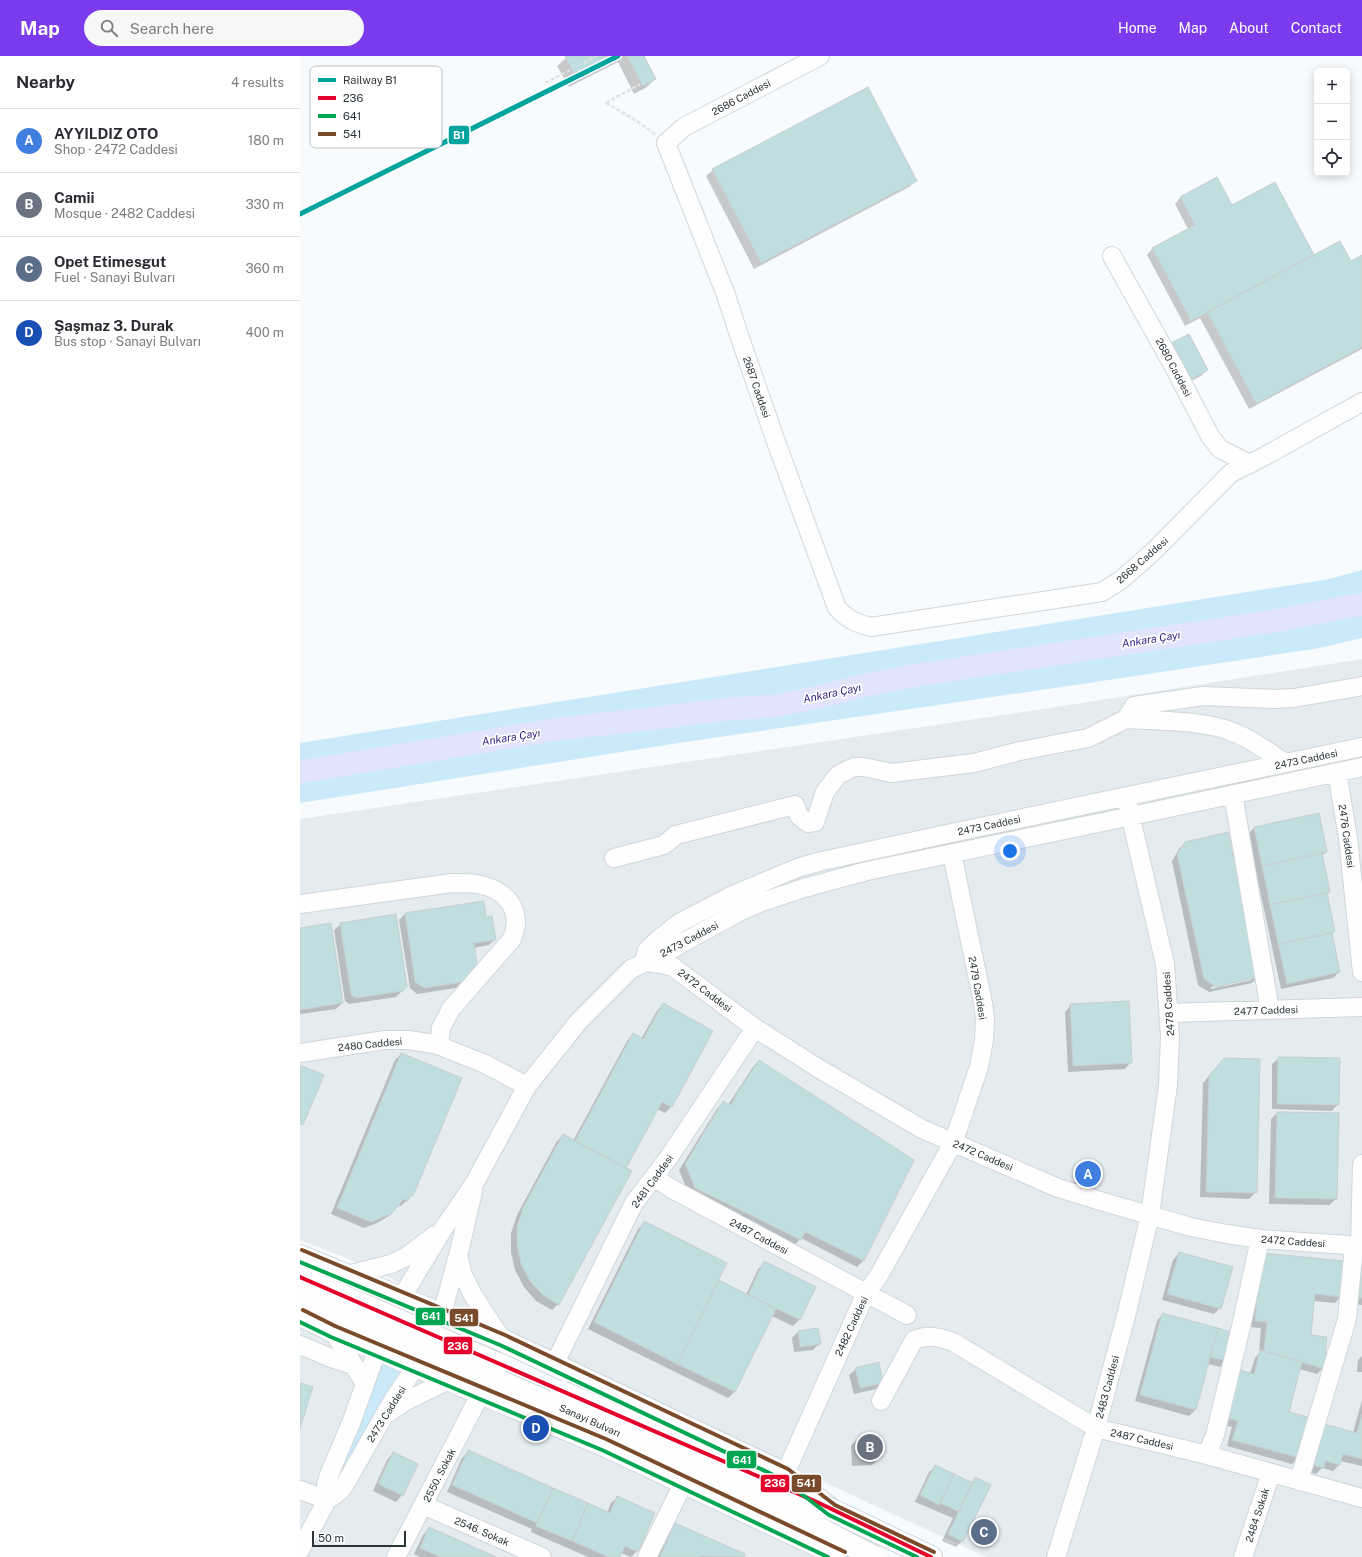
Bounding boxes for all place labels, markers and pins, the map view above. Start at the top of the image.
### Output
pin: A [1075,1159,1101,1189]
pin: D [523,1413,549,1443]
pin: B [857,1432,883,1462]
pin: C [971,1517,997,1547]

